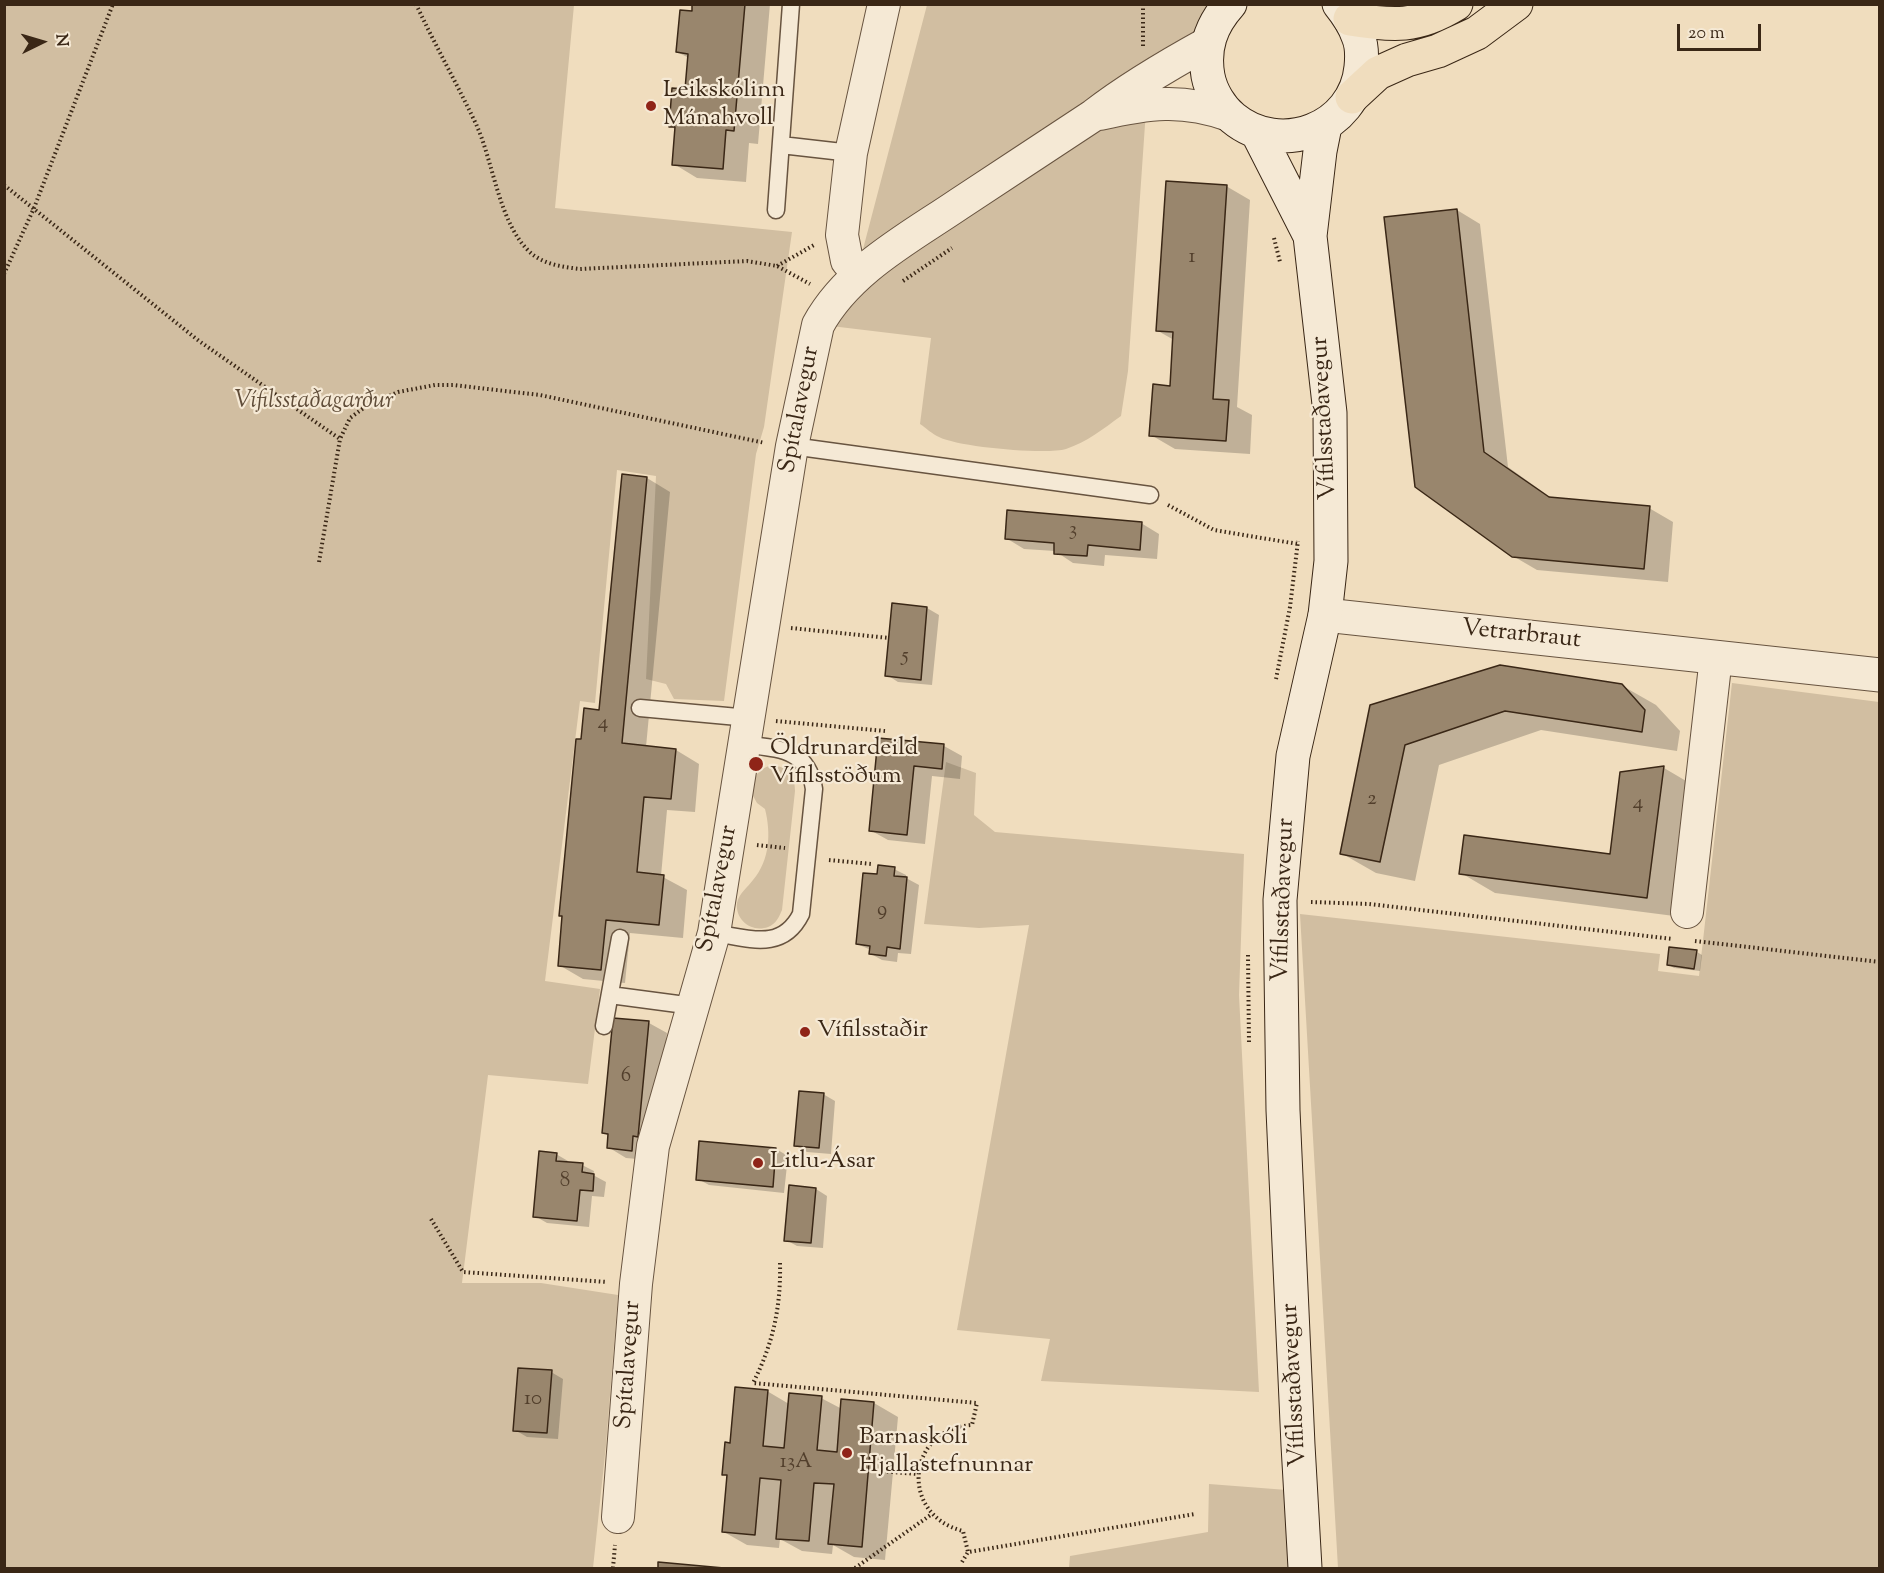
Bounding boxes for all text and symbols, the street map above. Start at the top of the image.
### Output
north arrow [12,12,72,72]
scale bar [1680,12,1764,50]
text: 20 m [1688,21,1725,47]
text: N [48,33,72,48]
place label: Leikskólinn Mánahvoll [663,78,785,134]
marker: Leikskólinn Mánahvoll [644,99,658,113]
house number: 1 [1188,245,1196,271]
street label: Vífilsstaðavegur [1307,335,1345,501]
street label: Spítalavegur [775,344,827,476]
park label: Vífilsstaðagarður [234,389,394,417]
house number: 3 [1069,518,1077,544]
street label: Vetrarbraut [1460,615,1582,657]
house number: 5 [901,644,909,670]
house number: 4 [598,711,608,737]
place label: Öldrunardeild Vífilsstöðum [770,736,918,792]
marker: Öldrunardeild Vífilsstöðum [747,755,765,773]
house number: 2 [1367,787,1377,813]
house number: 4 [1633,791,1643,817]
street label: Vífilsstaðavegur [1268,818,1302,982]
street label: Spítalavegur [693,823,745,955]
house number: 9 [877,898,887,924]
place label: Vífilsstaðir [817,1018,928,1046]
marker: Vífilsstaðir [798,1025,812,1039]
house number: 6 [621,1064,631,1090]
place label: Litlu-Ásar [770,1149,875,1177]
marker: Litlu-Ásar [751,1156,765,1170]
house number: 8 [560,1169,570,1195]
street label: Spítalavegur [611,1300,649,1430]
street label: Vífilsstaðavegur [1277,1302,1315,1468]
house number: 10 [524,1387,542,1413]
place label: Barnaskóli Hjallastefnunnar [859,1425,1033,1481]
marker: Barnaskóli Hjallastefnunnar [840,1446,854,1460]
house number: 13A [780,1450,812,1476]

